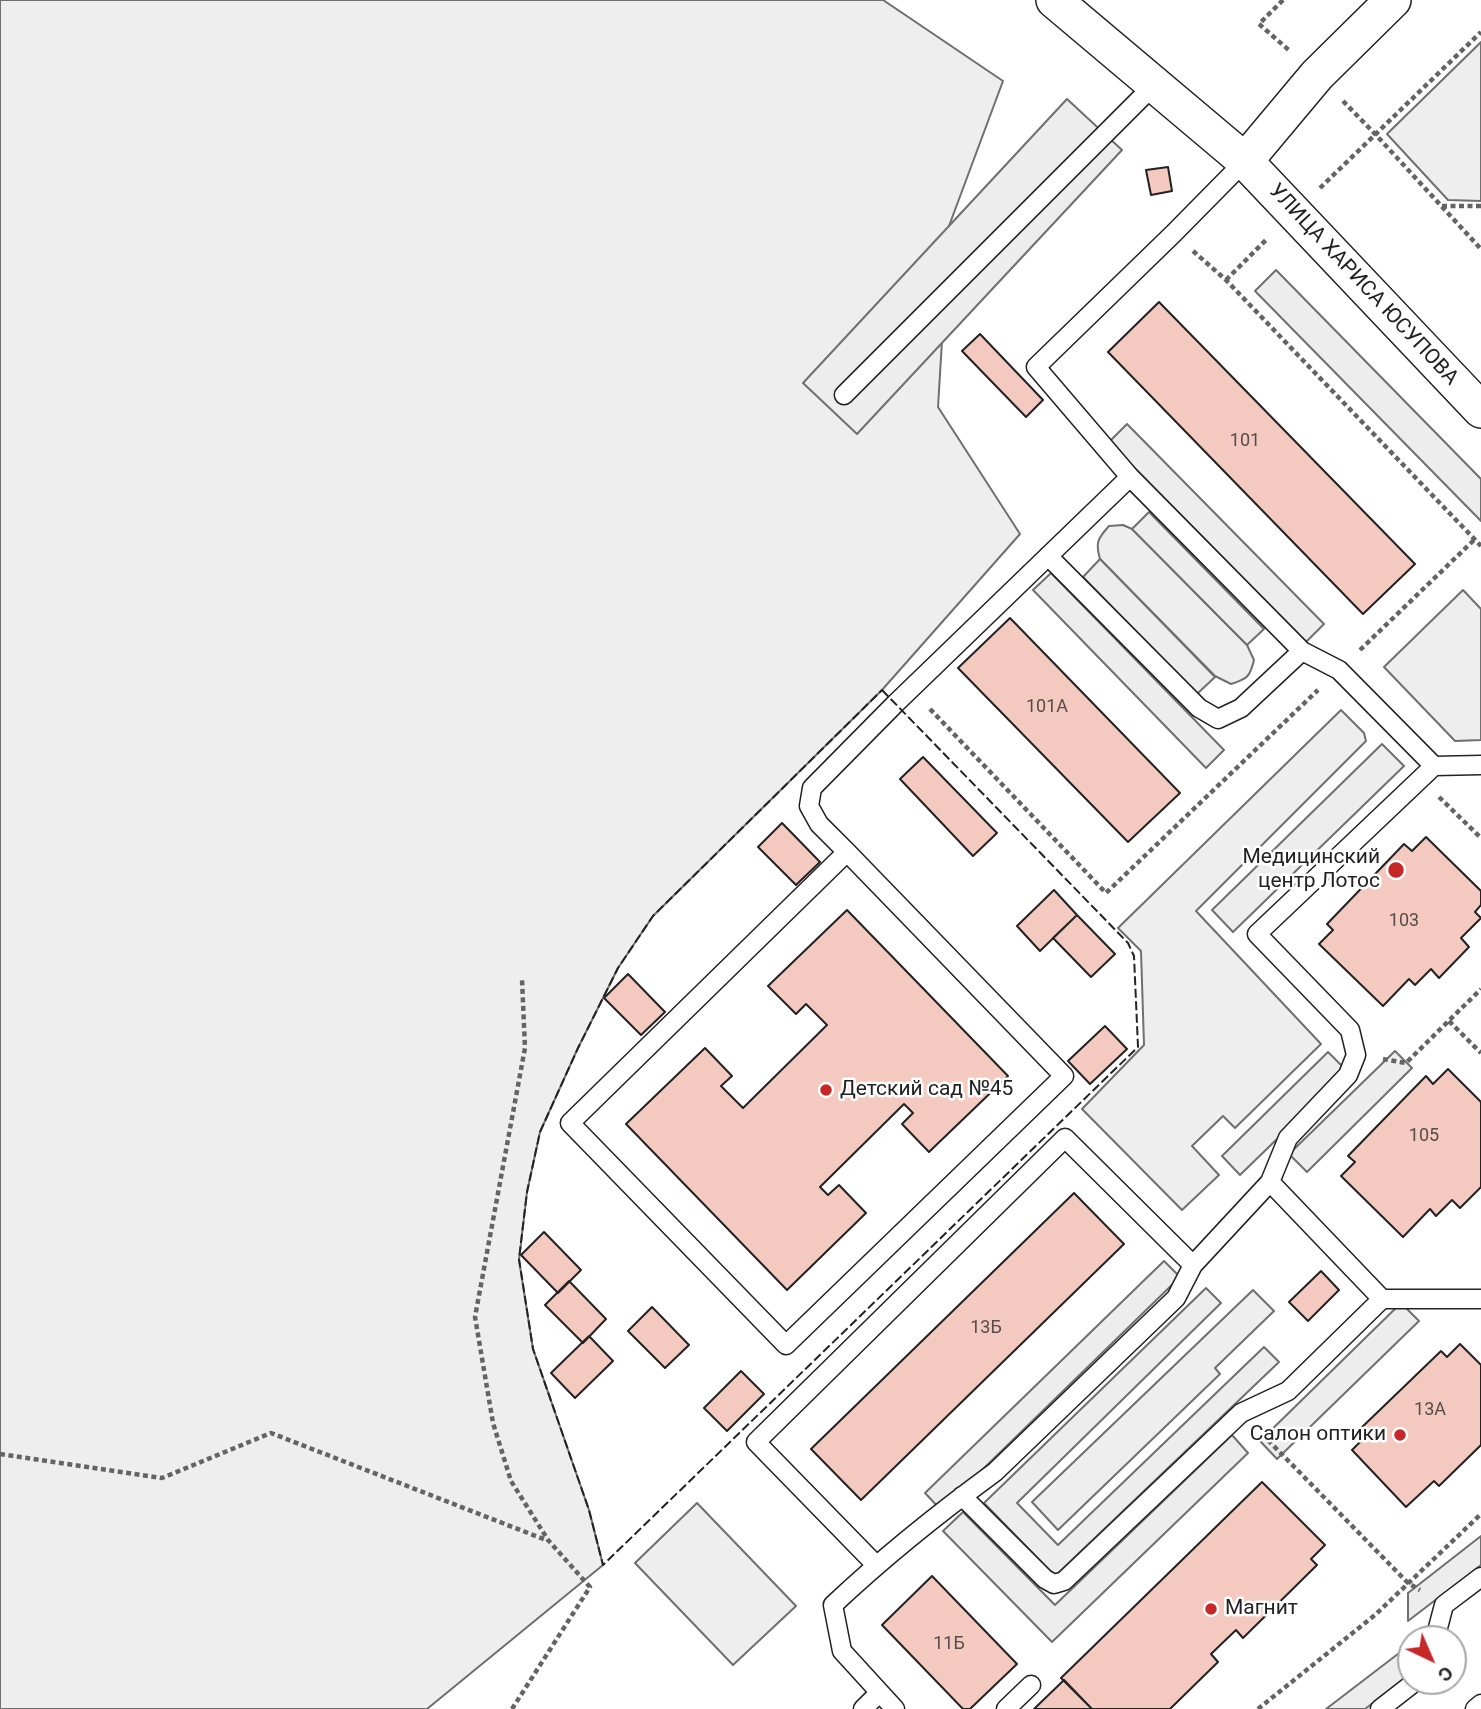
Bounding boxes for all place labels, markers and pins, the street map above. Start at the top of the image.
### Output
place label: Медицинский центр Лотос [1242,845,1380,895]
marker: Медицинский центр Лотос [1386,860,1406,880]
place label: Детский сад №45 [840,1077,1013,1103]
marker: Детский сад №45 [818,1082,834,1098]
place label: Салон оптики [1250,1422,1386,1448]
marker: Салон оптики [1392,1427,1408,1443]
place label: Магнит [1225,1596,1298,1622]
marker: Магнит [1203,1601,1219,1617]

